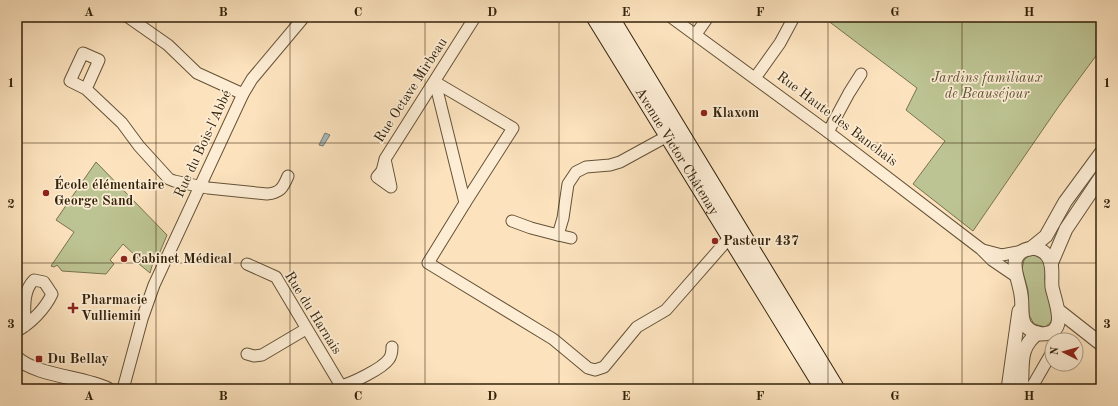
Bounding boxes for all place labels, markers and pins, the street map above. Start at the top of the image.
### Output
place label: Klaxom [712,106,759,120]
marker: Klaxom [699,108,709,118]
place label: École élémentaire George Sand [54,175,164,208]
marker: École élémentaire George Sand [41,188,51,198]
place label: Pasteur 437 [723,234,799,248]
marker: Pasteur 437 [710,236,720,246]
place label: Cabinet Médical [132,252,232,266]
marker: Cabinet Médical [119,254,129,264]
place label: Pharmacie Vulliemin [81,293,147,323]
marker: Pharmacie Vulliemin [68,303,78,313]
place label: Du Bellay [47,352,109,366]
marker: Du Bellay [34,354,44,364]

